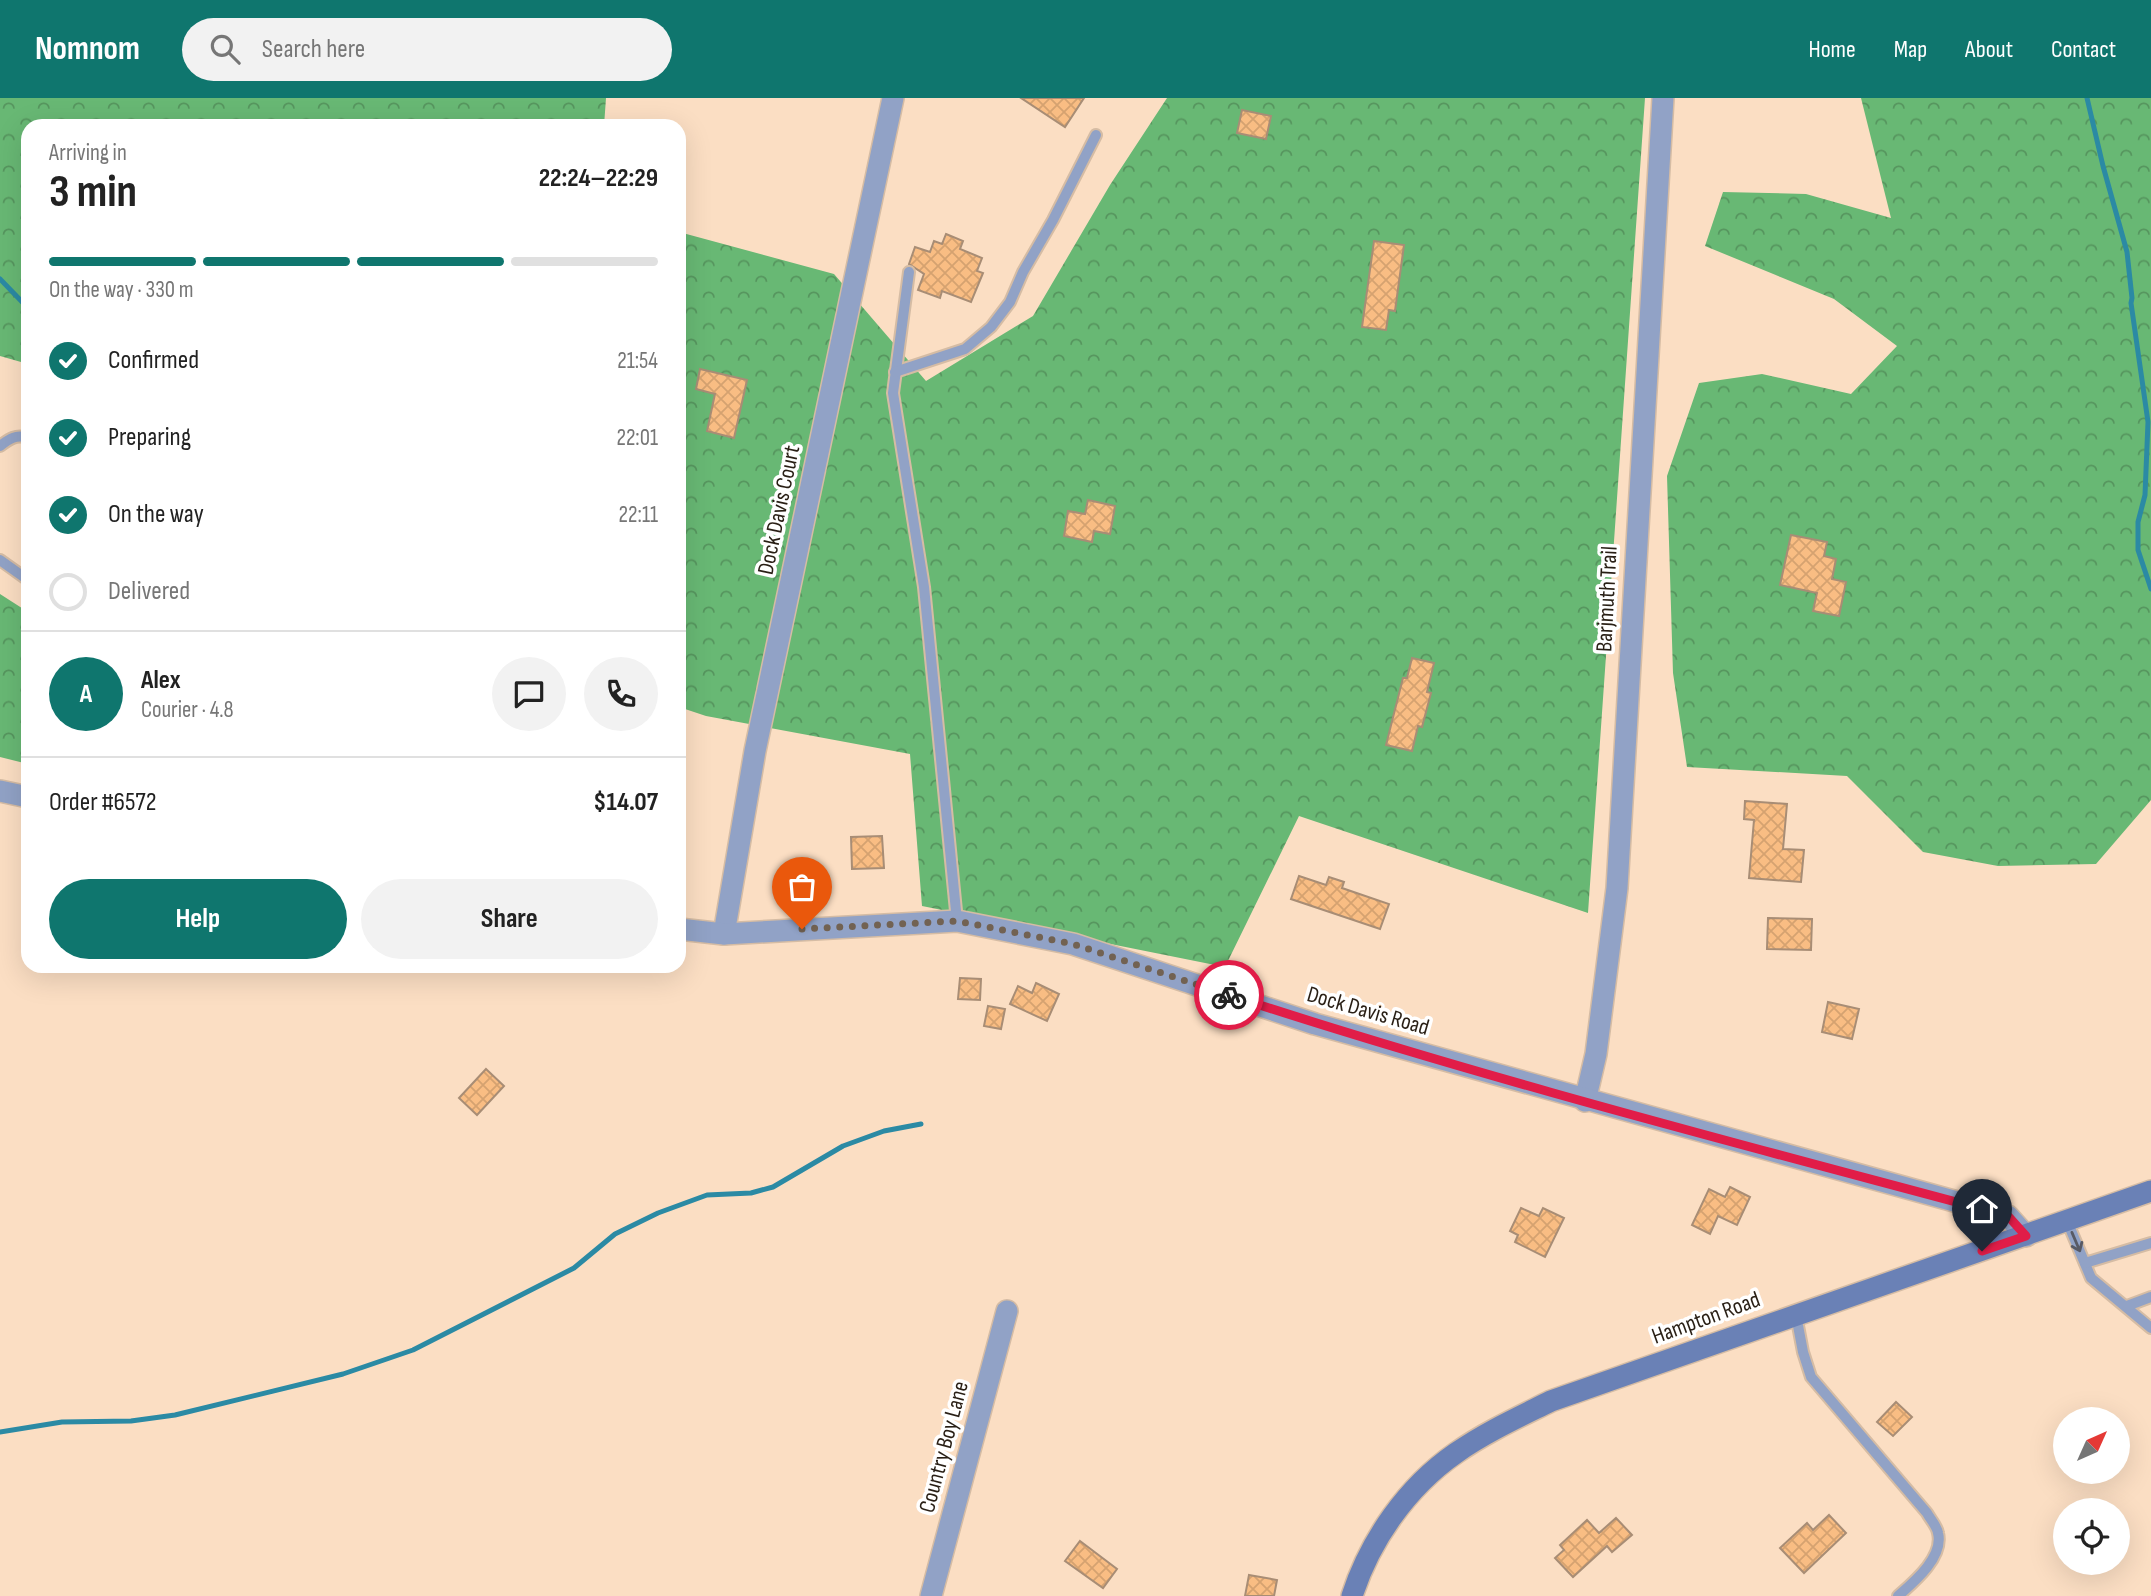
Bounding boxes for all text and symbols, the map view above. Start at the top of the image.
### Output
search box [182,18,672,81]
text: Nomnom [35,29,140,69]
icon: search [206,30,244,68]
text: Search here [262,34,365,65]
text: Home [1808,35,1856,64]
text: Map [1894,35,1927,64]
text: About [1965,35,2013,64]
text: Contact [2051,35,2116,64]
text: Arriving in [49,139,127,167]
text: 22:24–22:29 [539,163,658,194]
text: 3 min [49,165,137,220]
text: On the way · 330 m [49,276,194,304]
icon: check [49,342,87,380]
text: Confirmed [108,345,199,376]
text: 21:54 [617,347,658,375]
icon: check [49,419,87,457]
text: Preparing [108,422,191,453]
text: 22:01 [616,424,658,452]
street label: Dock Davis Court [752,443,806,577]
icon: check [49,496,87,534]
text: On the way [108,499,204,530]
text: 22:11 [619,501,658,529]
street label: Barjmuth Trail [1590,545,1624,653]
text: Delivered [108,576,190,607]
button: chat [492,657,566,731]
button: phone [584,657,658,731]
text: Alex [141,665,181,696]
text: A [80,679,92,710]
text: Courier · 4.8 [141,696,234,724]
text: Order #6572 [49,787,156,818]
text: $14.07 [593,787,658,818]
pin [772,857,832,929]
icon: bag [783,868,821,906]
button: Help [49,879,347,959]
button: Share [361,879,658,959]
courier [1194,960,1264,1030]
icon: bike [1210,976,1248,1014]
street label: Dock Davis Road [1304,980,1432,1042]
pin [1952,1179,2012,1251]
icon: home [1963,1190,2001,1228]
one-way arrow [2070,1231,2083,1253]
street label: Hampton Road [1648,1286,1764,1350]
street label: Country Boy Lane [913,1378,975,1516]
north arrow [2053,1407,2130,1484]
map controls [2053,1407,2130,1575]
button: locate [2053,1498,2130,1575]

